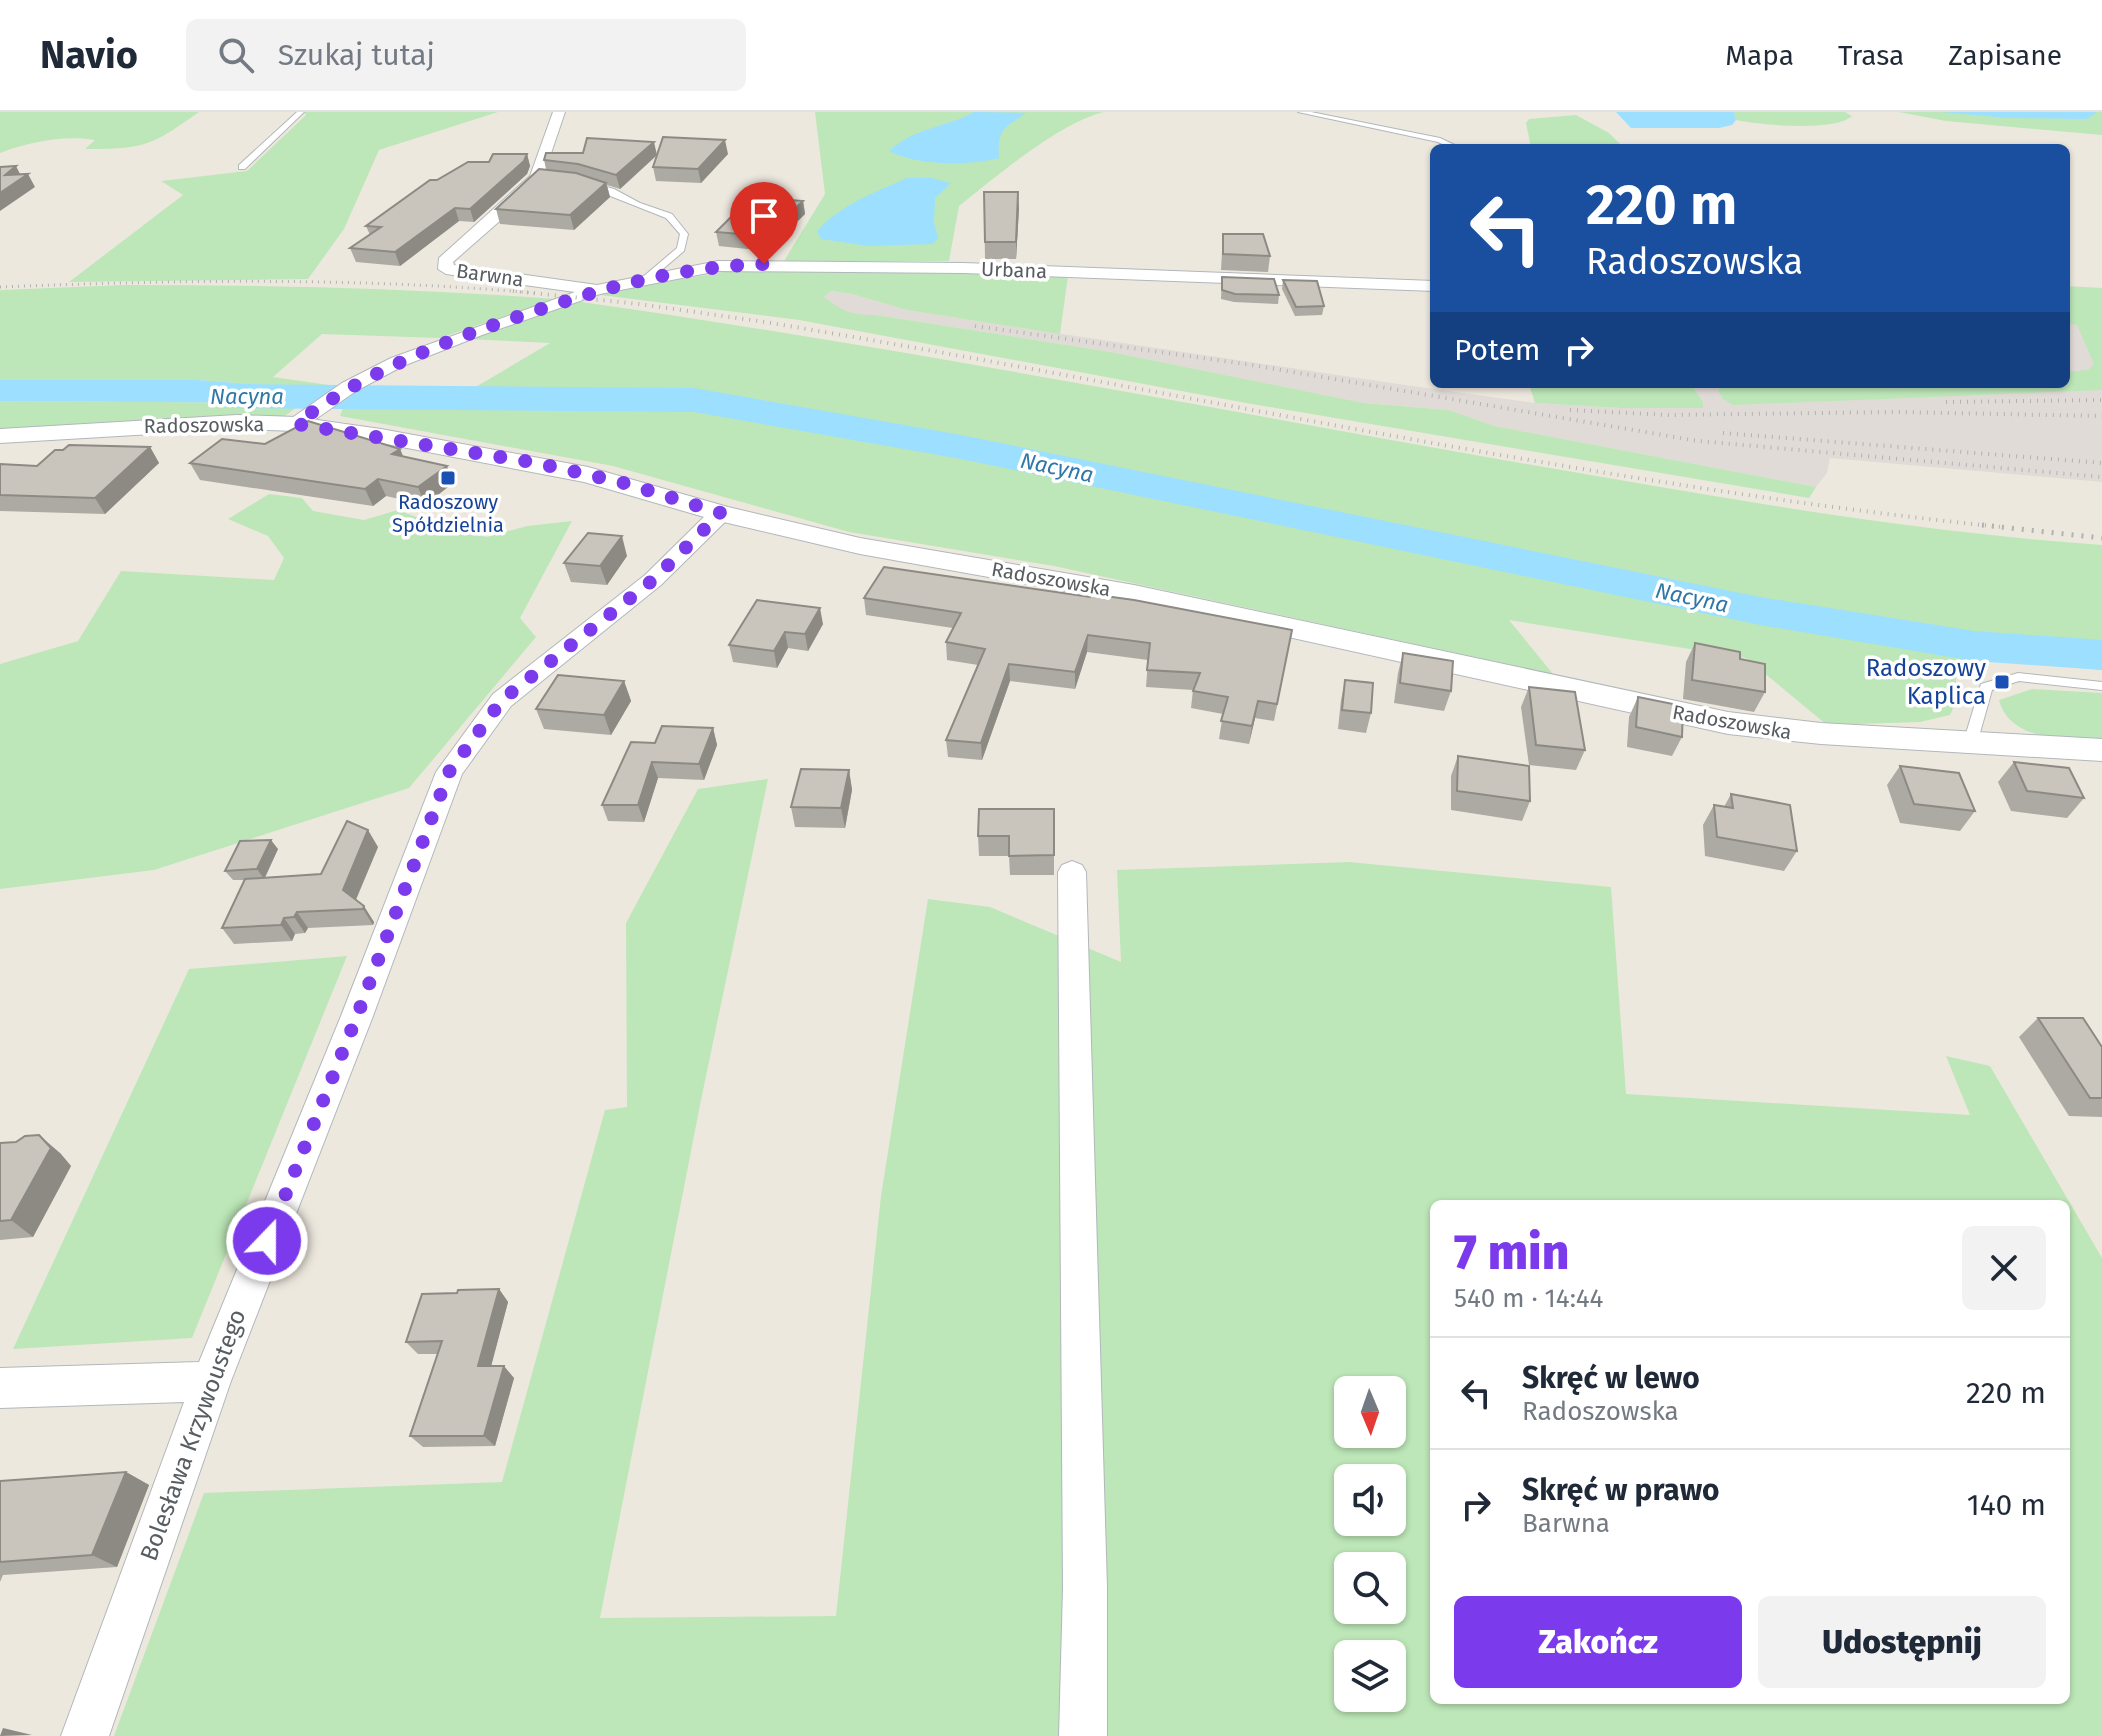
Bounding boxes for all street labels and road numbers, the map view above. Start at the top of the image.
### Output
street label: Urbana [981,257,1047,283]
street label: Barwna [455,258,525,292]
street label: Radoszowska [144,412,264,438]
street label: Radoszowska [990,557,1112,601]
street label: Radoszowska [1671,700,1793,744]
street label: Bolesława Krzywoustego [134,1306,252,1564]

